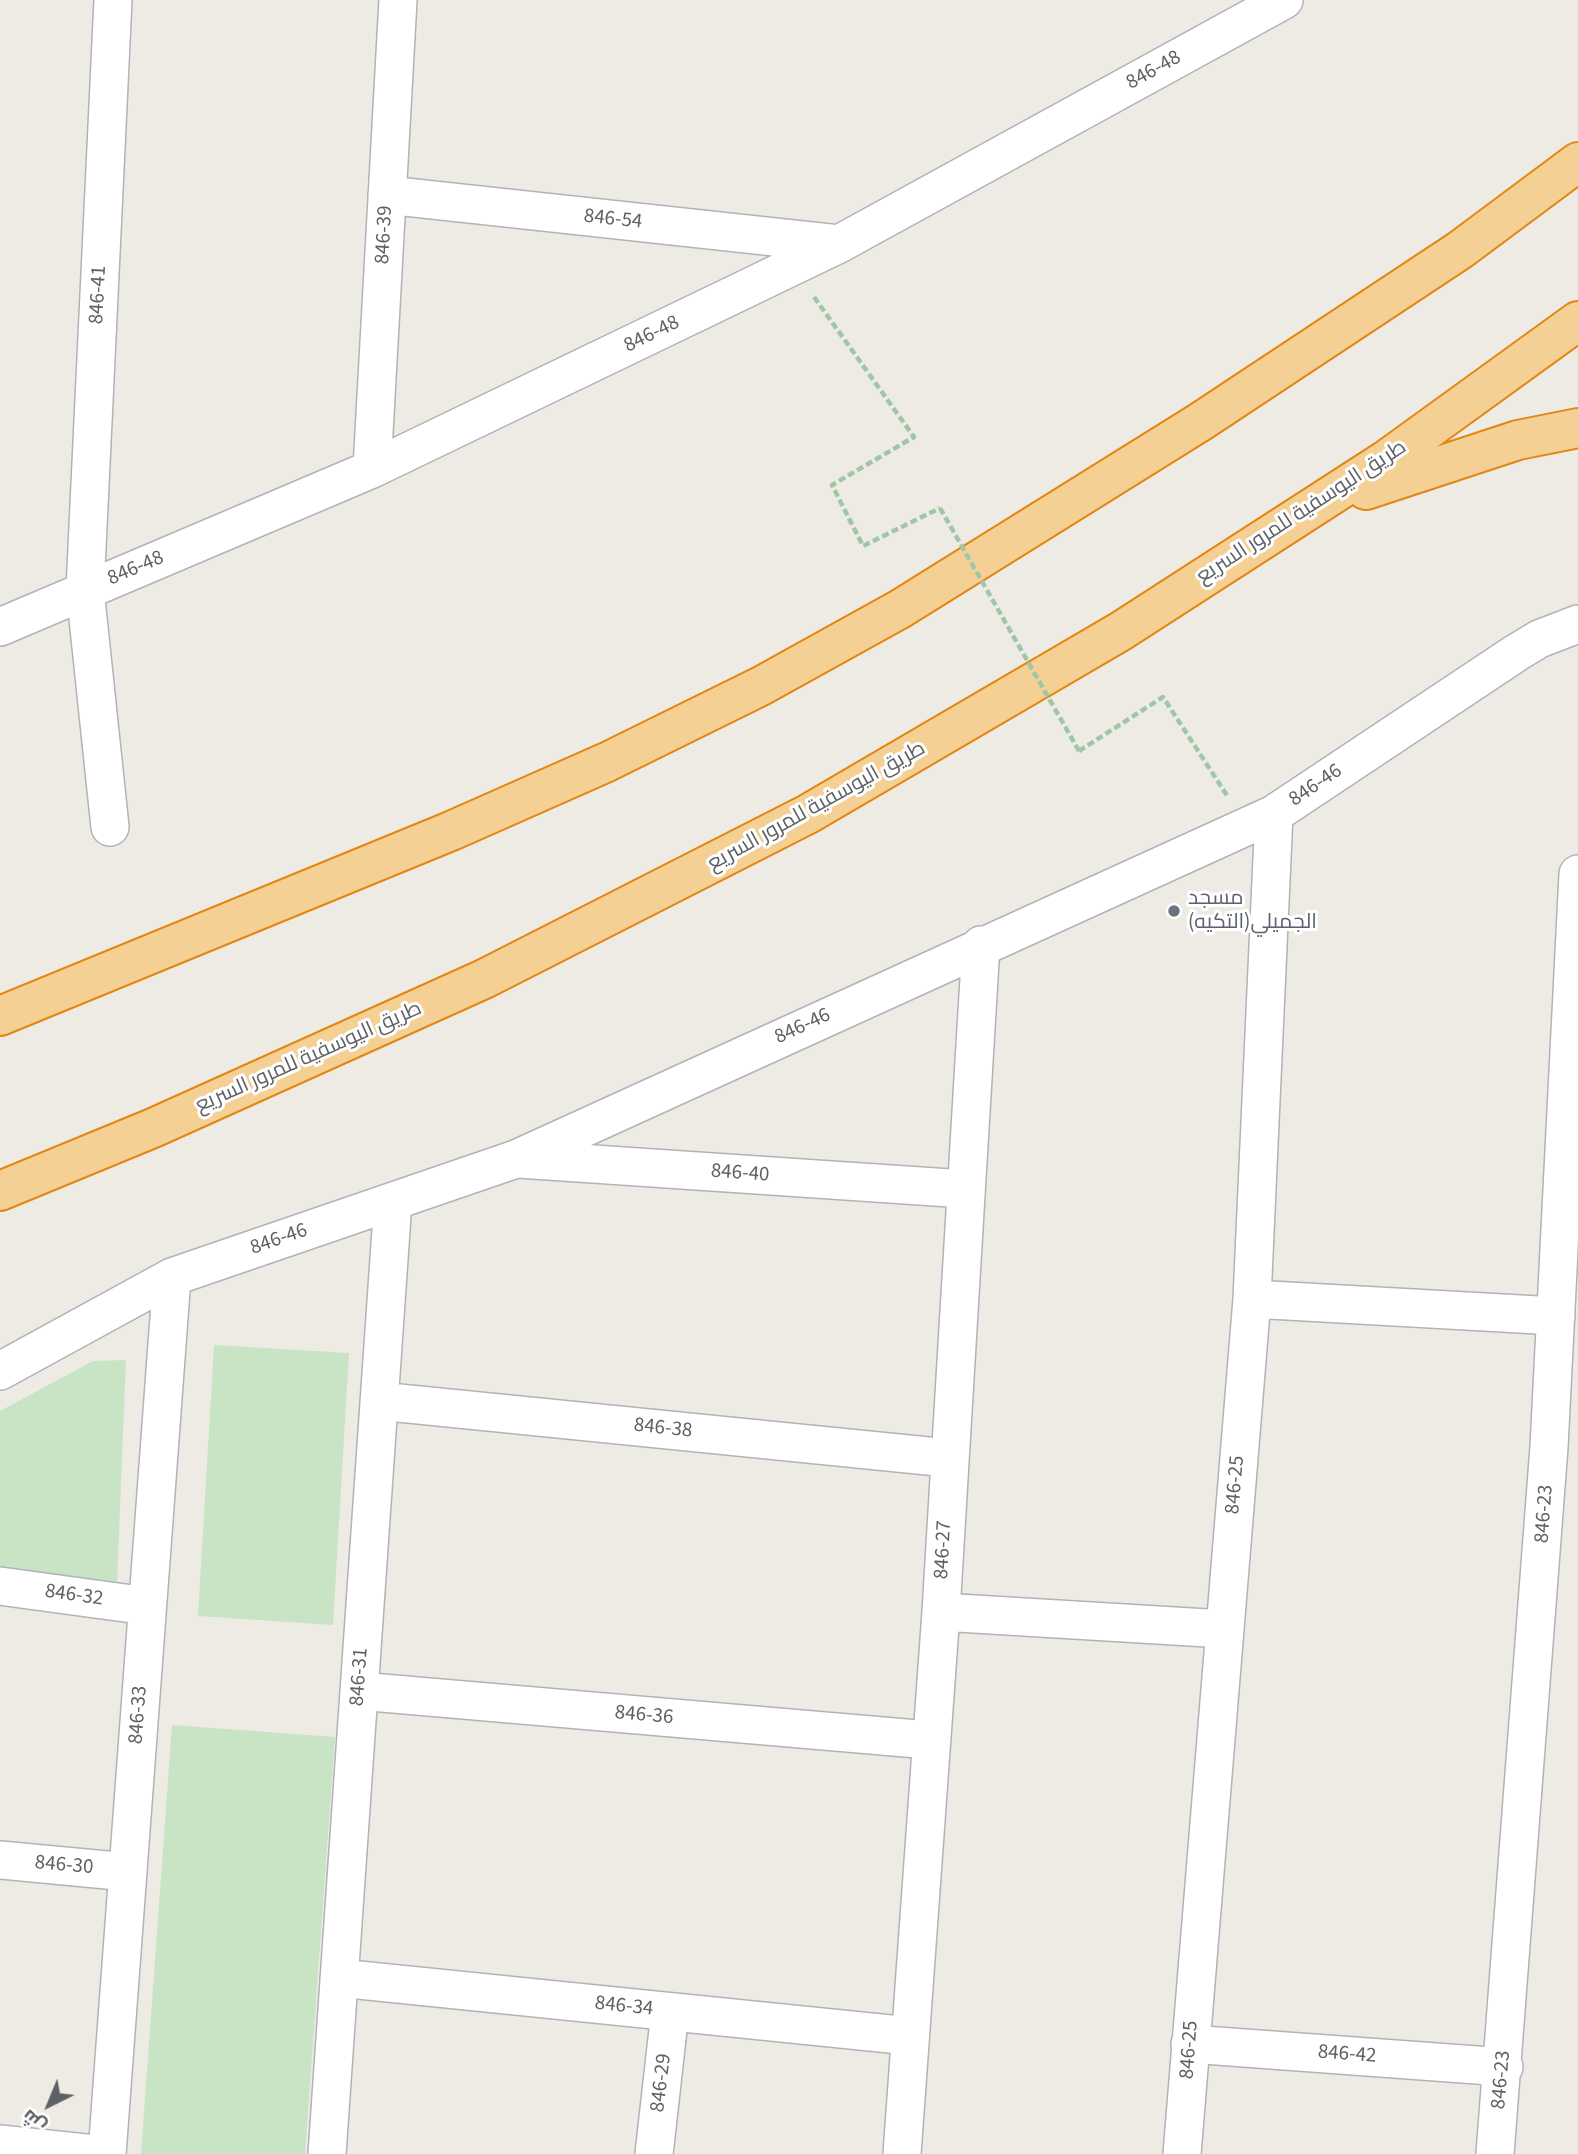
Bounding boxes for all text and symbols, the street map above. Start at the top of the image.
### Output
street label: 846-48 [1122,46,1186,96]
street label: 846-54 [582,204,644,236]
street label: 846-39 [371,205,399,265]
street label: 846-41 [85,265,113,325]
street label: 846-48 [620,311,684,359]
street label: طريق اليوسفية للمرور السريع [1192,436,1412,590]
street label: 846-48 [104,546,168,592]
street label: طريق اليوسفية للمرور السريع [704,737,930,877]
street label: 846-46 [1285,759,1347,813]
place label: مسجد الجميلي(التكيه) [1188,886,1317,936]
marker: مسجد الجميلي(التكيه) [1166,903,1182,919]
street label: طريق اليوسفية للمرور السريع [192,997,426,1119]
street label: 846-46 [771,1003,835,1051]
street label: 846-40 [710,1159,770,1189]
street label: 846-46 [247,1219,311,1261]
street label: 846-38 [632,1413,694,1445]
street label: 846-25 [1221,1455,1251,1515]
street label: 846-23 [1530,1484,1560,1544]
street label: 846-27 [930,1520,958,1580]
street label: 846-32 [43,1579,105,1613]
street label: 846-31 [345,1647,375,1707]
street label: 846-33 [124,1685,154,1745]
street label: 846-36 [614,1701,674,1731]
street label: 846-30 [34,1851,94,1881]
street label: 846-34 [593,1991,655,2023]
street label: 846-25 [1175,2020,1205,2080]
street label: 846-42 [1317,2040,1377,2070]
street label: 846-23 [1487,2050,1517,2110]
street label: 846-29 [646,2052,678,2114]
north arrow [14,2070,84,2140]
text: ش [16,2103,52,2139]

